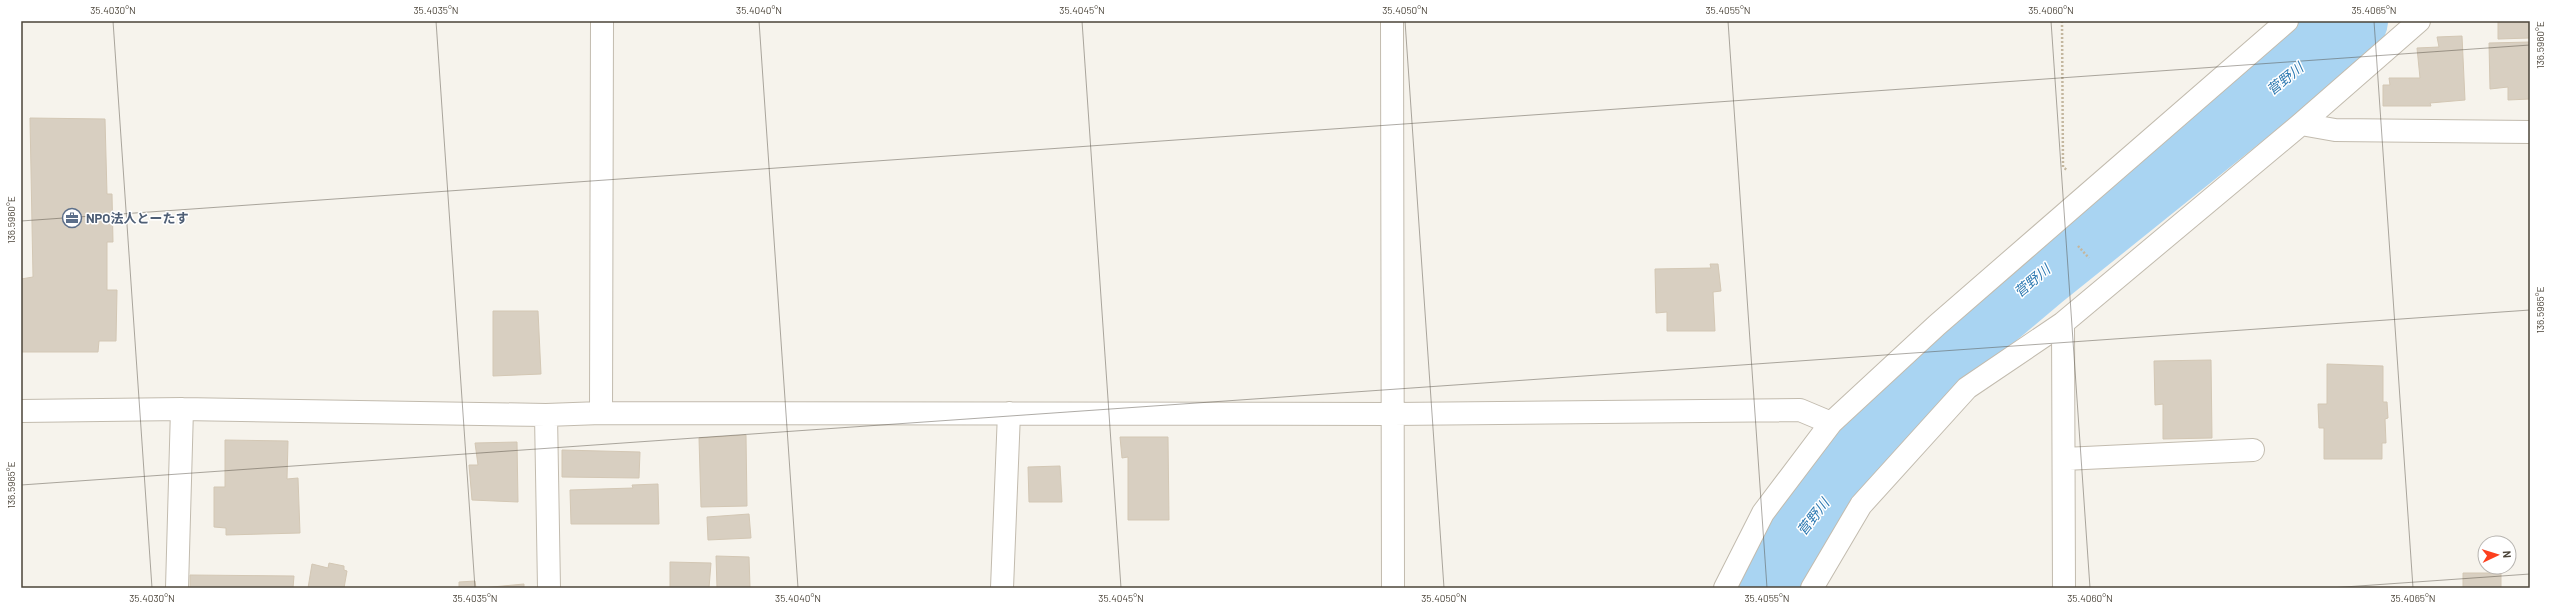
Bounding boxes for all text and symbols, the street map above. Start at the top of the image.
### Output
text: 35.4030°N [90,4,136,16]
text: 35.4035°N [413,4,459,16]
text: 35.4040°N [736,4,782,16]
text: 35.4045°N [1059,4,1105,16]
text: 35.4050°N [1382,4,1428,16]
text: 35.4055°N [1705,4,1751,16]
text: 35.4060°N [2028,4,2074,16]
text: 35.4065°N [2351,4,2397,16]
text: 136.5960°E [2534,21,2546,69]
water label: 菅野川 [2263,58,2308,98]
text: 136.5960°E [5,196,17,244]
office icon: NPO法人とーたす [61,207,83,229]
place label: NPO法人とーたす [86,210,188,226]
water label: 菅野川 [2010,259,2055,301]
text: 136.5965°E [2534,286,2546,334]
text: 136.5965°E [5,461,17,509]
water label: 菅野川 [1793,493,1833,538]
north arrow [2477,535,2517,575]
text: N [2501,550,2514,558]
text: 35.4030°N [129,592,175,604]
text: 35.4035°N [452,592,498,604]
text: 35.4040°N [775,592,821,604]
text: 35.4045°N [1098,592,1144,604]
text: 35.4050°N [1421,592,1467,604]
text: 35.4055°N [1744,592,1790,604]
text: 35.4060°N [2067,592,2113,604]
text: 35.4065°N [2390,592,2436,604]

